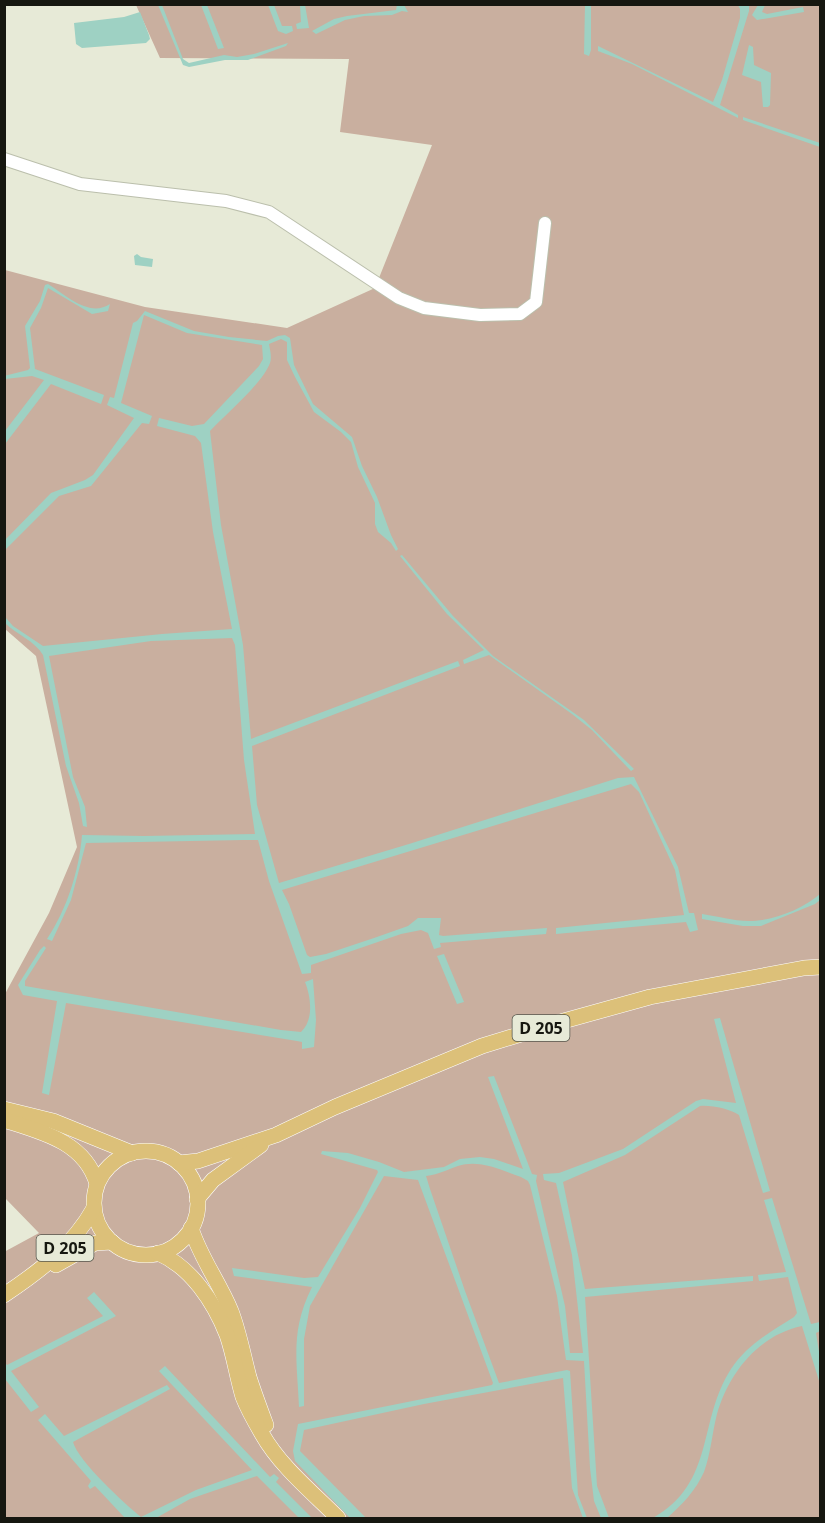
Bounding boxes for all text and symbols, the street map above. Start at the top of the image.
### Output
road number: D 205 [512,1015,570,1041]
road number: D 205 [36,1235,94,1261]

